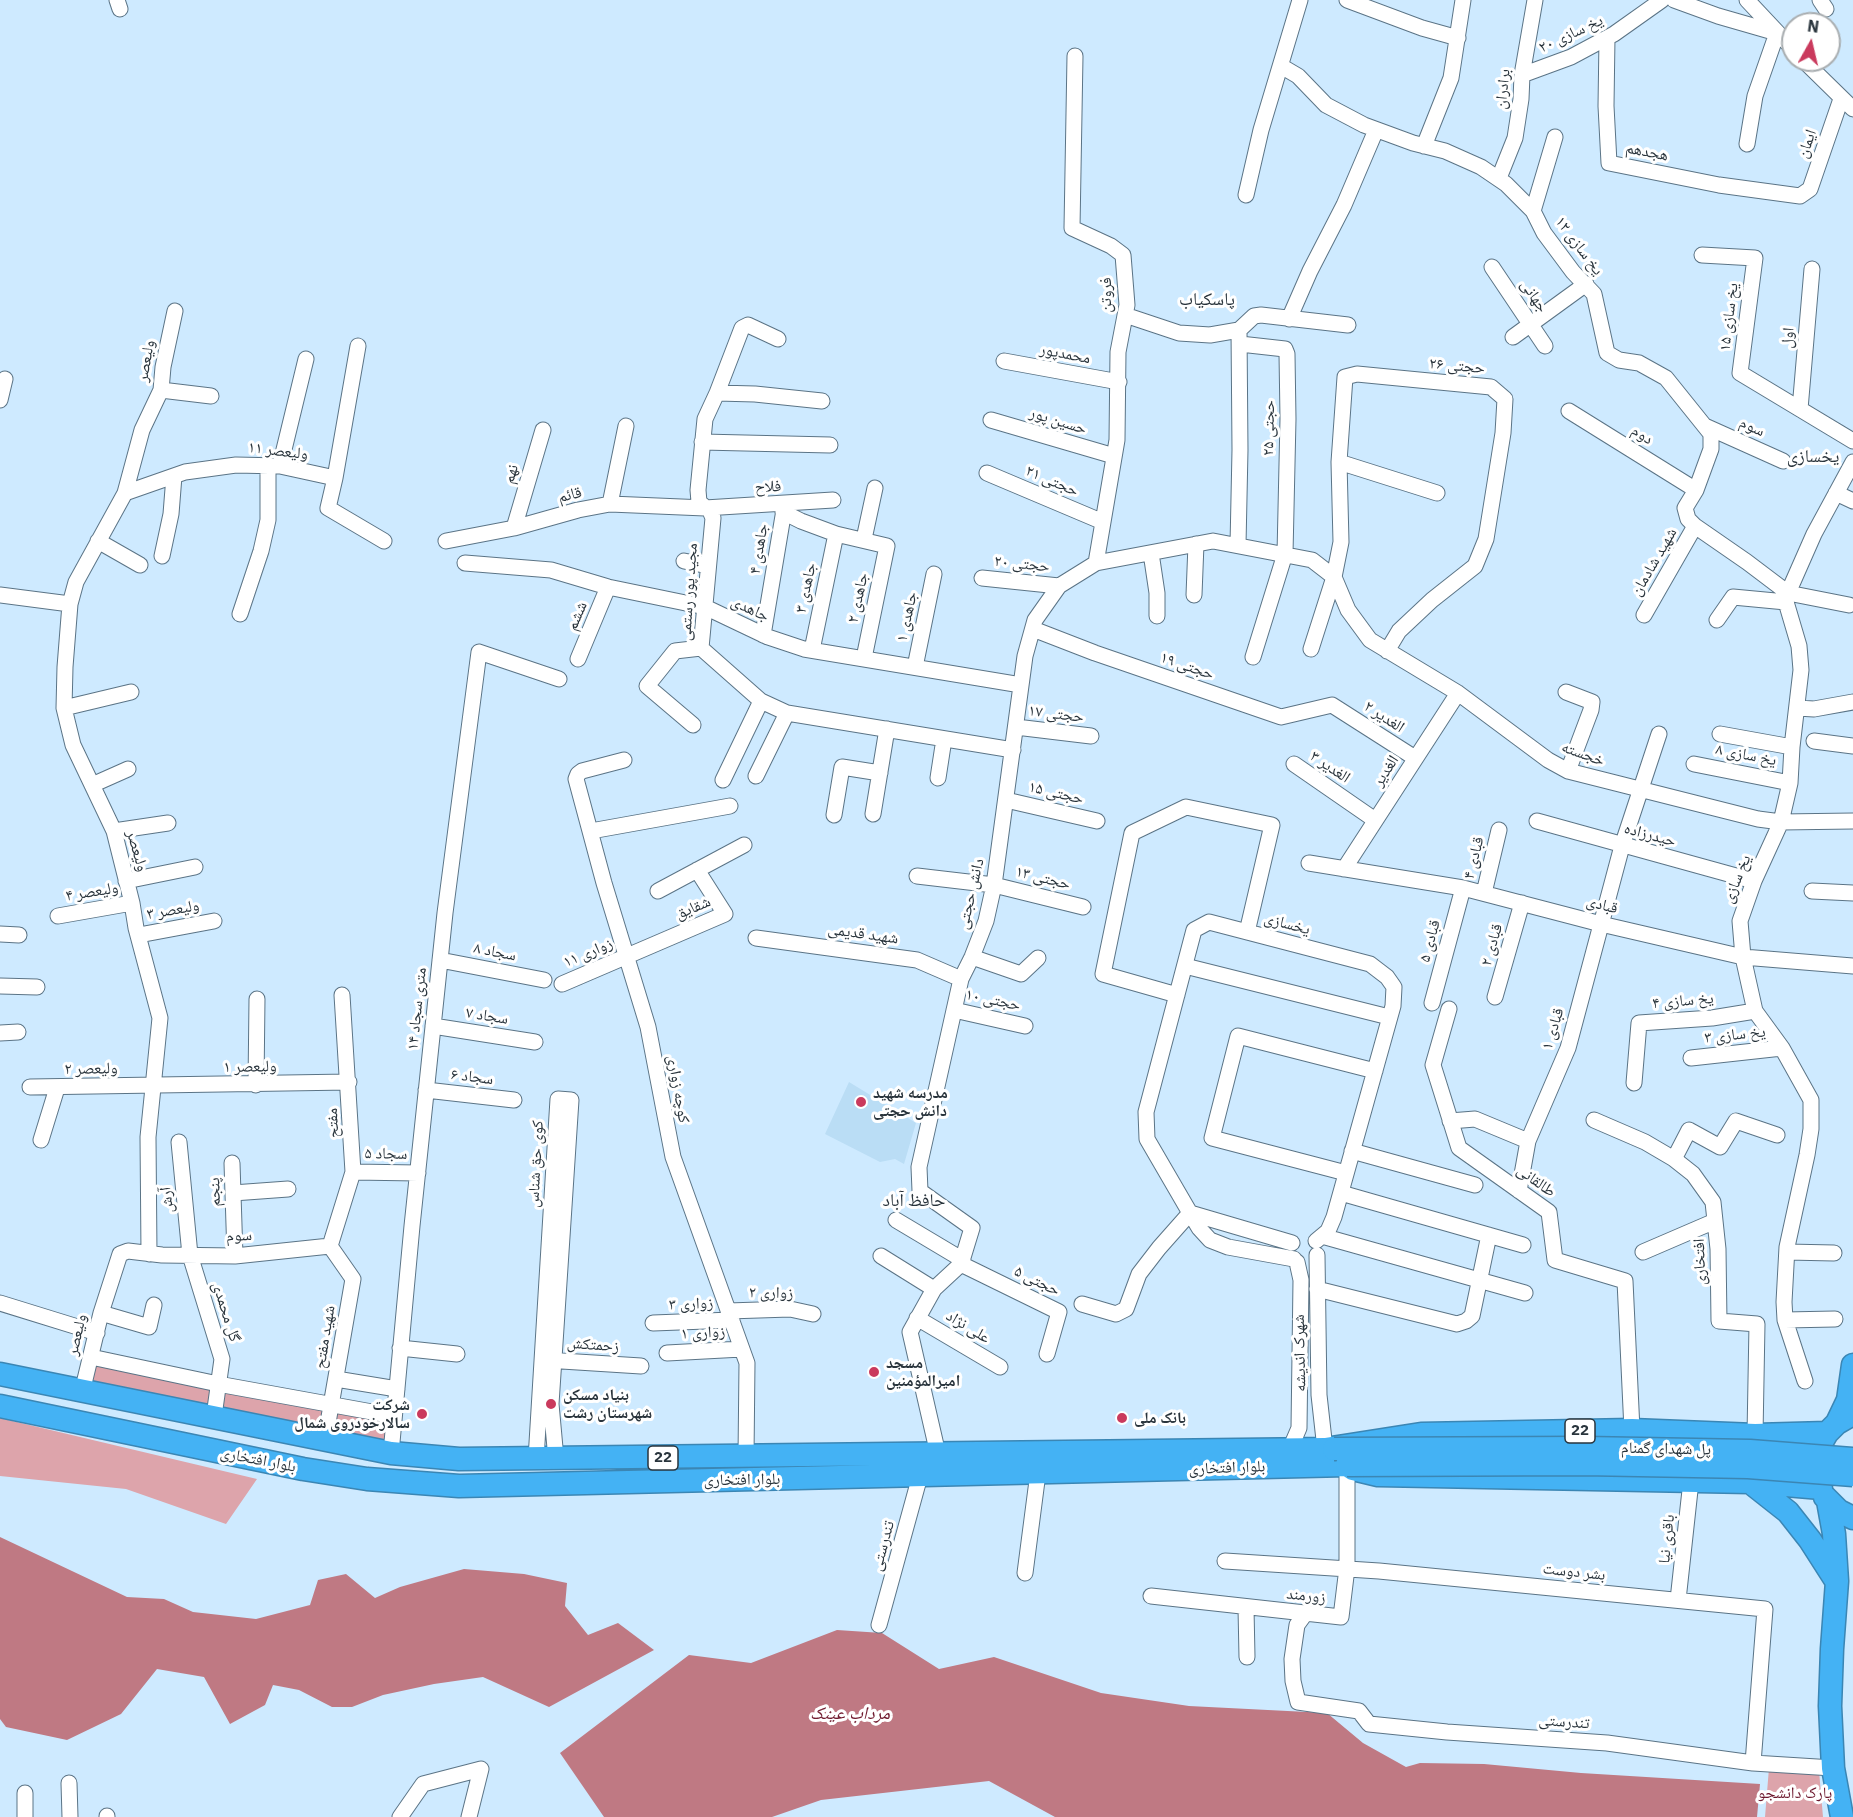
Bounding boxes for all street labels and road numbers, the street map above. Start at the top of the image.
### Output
street label: یخ سازی ۲۰ [1536,11,1606,57]
street label: برادران [1491,68,1515,110]
street label: ایمان [1793,127,1821,161]
street label: هجدهم [1624,138,1670,166]
street label: یخ سازی ۱۲ [1551,213,1607,279]
street label: جهانی [1516,276,1552,316]
street label: فروتن [1096,277,1116,313]
street label: یخ سازی ۱۵ [1715,282,1743,352]
street label: اول [1778,327,1798,349]
street label: ولیعصر [133,339,159,383]
street label: محمدپور [1038,340,1092,368]
street label: حجتی ۲۶ [1428,354,1486,378]
street label: حجتی ۲۵ [1259,400,1279,456]
street label: حسین پور [1027,403,1089,439]
street label: سوم [1736,413,1768,441]
street label: دوم [1628,421,1656,449]
street label: ولیعصر ۱۱ [247,438,309,464]
street label: حجتی ۲۱ [1023,461,1081,501]
street label: نهم [499,462,523,486]
street label: فلاح [754,477,782,497]
street label: قائم [556,483,584,507]
street label: جاهدی ۴ [746,522,772,576]
street label: شهید شادمان [1627,524,1681,600]
street label: مجید پور رستمی [676,542,702,642]
street label: حجتی ۲۰ [993,552,1051,576]
street label: جاهدی ۳ [791,561,821,615]
street label: جاهدی ۲ [843,571,873,625]
street label: جاهدی ۱ [892,590,922,644]
street label: جاهدی [728,592,772,626]
street label: ششم [562,599,592,633]
street label: حجتی ۱۹ [1158,648,1216,684]
street label: الغدیر ۲ [1360,697,1408,737]
street label: حجتی ۱۷ [1027,701,1085,727]
street label: خجسته [1559,737,1607,771]
street label: یخ سازی ۸ [1714,740,1778,770]
street label: الغدیر ۳ [1306,747,1354,787]
street label: الغدیر [1369,752,1403,790]
street label: حجتی ۱۵ [1027,777,1085,809]
street label: حیدرزاده [1622,819,1678,851]
street label: ولیعصر [122,828,152,874]
street label: قبادی ۴ [1459,835,1489,881]
street label: یخ سازی [1719,852,1755,906]
street label: دانش حجتی [953,857,989,931]
street label: حجتی ۱۳ [1014,862,1072,894]
street label: ولیعصر ۴ [64,878,120,906]
street label: شقایق [672,892,714,924]
street label: قبادی [1584,892,1620,918]
street label: ولیعصر ۳ [145,896,201,924]
street label: یخسازی [1262,909,1312,939]
street label: قبادی ۵ [1415,918,1445,964]
street label: شهید قدیمی [826,920,900,948]
street label: قبادی ۲ [1477,922,1507,968]
street label: زواری ۱۱ [560,934,616,972]
street label: سجاد ۸ [472,938,518,966]
street label: ۱۴ متری سجاد [403,967,431,1051]
street label: حجتی ۱۰ [964,985,1022,1015]
street label: یخ سازی ۴ [1652,989,1714,1013]
street label: سجاد ۷ [464,1003,510,1029]
street label: قبادی ۱ [1538,1006,1568,1052]
street label: یخ سازی ۳ [1703,1022,1767,1048]
street label: کوچه زواری [663,1053,693,1125]
street label: ولیعصر ۱ [223,1057,277,1077]
street label: ولیعصر ۲ [64,1059,118,1079]
street label: سجاد ۶ [450,1065,494,1089]
street label: مفتح [323,1108,343,1138]
street label: کوی حق شناس [524,1120,548,1208]
street label: سجاد ۵ [364,1144,408,1164]
street label: طالقانی [1513,1160,1559,1202]
street label: پنجم [205,1177,225,1207]
street label: آرش [156,1186,178,1214]
street label: سوم [226,1226,252,1246]
street label: افتخاری [1690,1238,1710,1286]
street label: حجتی ۵ [1011,1262,1063,1300]
street label: گل محمدی [208,1280,244,1344]
street label: زواری ۲ [749,1283,793,1303]
street label: زواری ۳ [668,1294,714,1314]
street label: شهید مفتح [311,1304,339,1370]
street label: علی نژاد [942,1306,994,1348]
street label: ولیعصر [63,1312,91,1358]
street label: شهرک اندیشه [1290,1314,1310,1392]
street label: زواری ۱ [680,1322,726,1344]
street label: زحمتکش [566,1334,620,1356]
road number: 22 [1565,1419,1595,1443]
street label: پل شهدای گمنام [1621,1439,1711,1459]
street label: بلوار افتخاری [219,1443,297,1477]
road number: 22 [648,1446,678,1470]
street label: بلوار افتخاری [1188,1457,1266,1479]
street label: بلوار افتخاری [704,1470,780,1490]
street label: باقری نیا [1655,1513,1679,1565]
street label: تندرستی [867,1519,899,1573]
street label: بشر دوست [1542,1559,1606,1585]
street label: زورمند [1285,1584,1327,1608]
street label: تندرستی [1538,1711,1590,1733]

